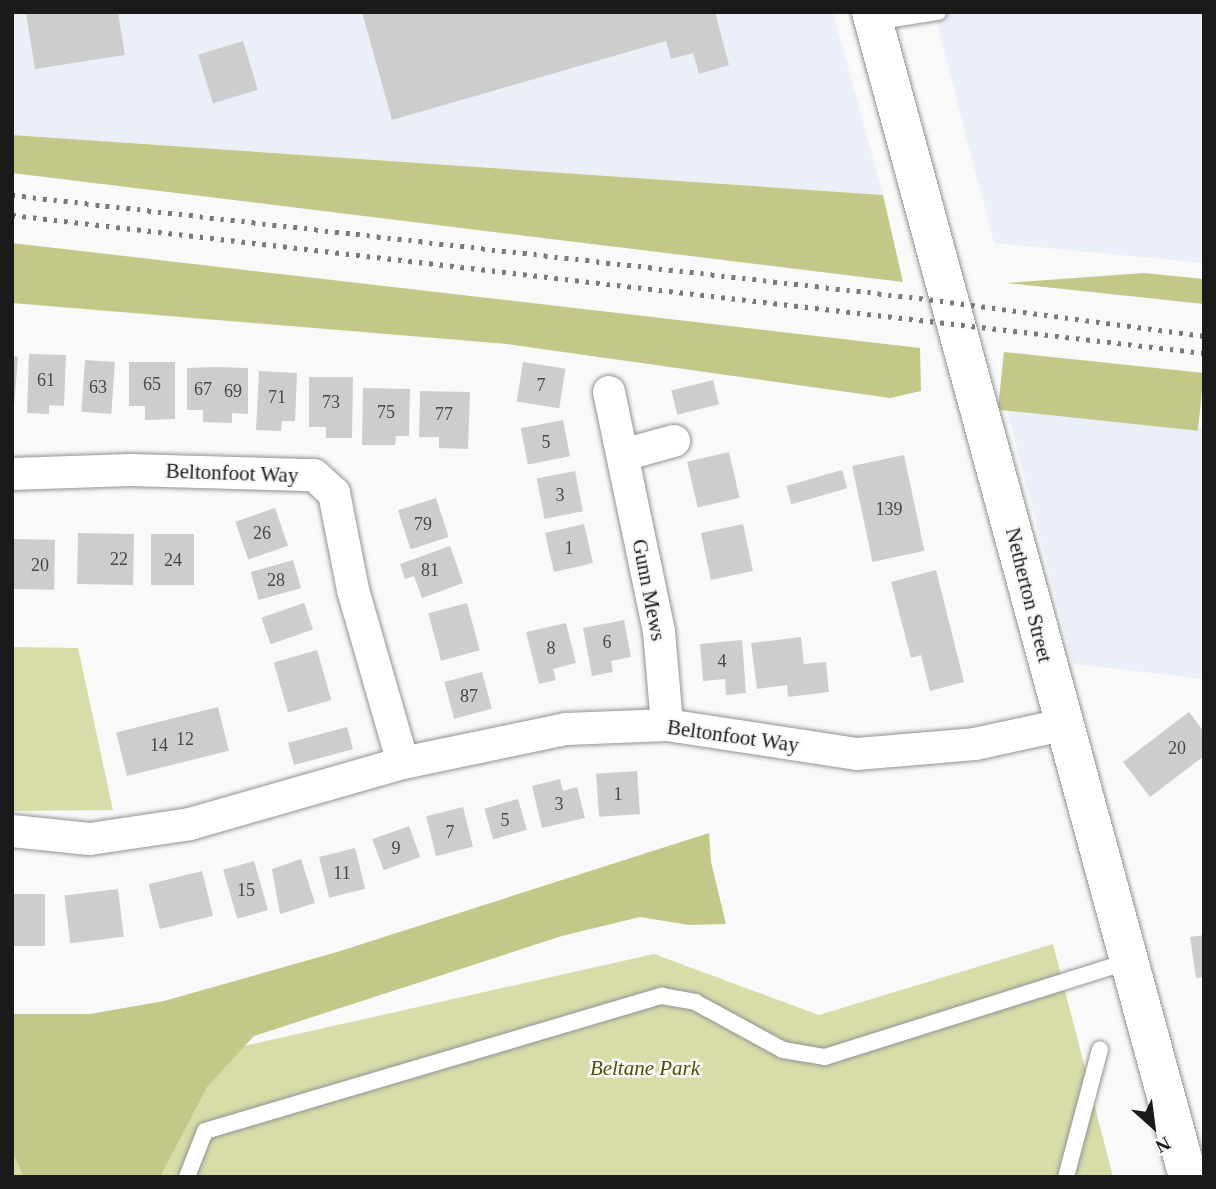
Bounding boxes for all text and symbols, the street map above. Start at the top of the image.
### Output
house number: 61 [37,369,55,391]
house number: 65 [143,373,161,395]
house number: 7 [537,374,546,396]
house number: 63 [89,376,107,398]
house number: 67 [194,378,212,400]
house number: 69 [224,380,242,402]
house number: 71 [268,386,286,408]
house number: 73 [322,391,340,413]
house number: 75 [377,401,395,423]
house number: 77 [435,403,453,425]
house number: 5 [542,431,550,453]
street label: Beltonfoot Way [165,458,299,488]
house number: 3 [556,484,564,506]
house number: 139 [876,498,902,520]
house number: 79 [414,513,432,535]
house number: 26 [253,522,271,544]
street label: Netherton Street [1000,525,1058,665]
house number: 1 [565,537,574,559]
street label: Gunn Mews [627,537,671,643]
house number: 22 [110,548,128,570]
house number: 24 [164,549,182,571]
house number: 20 [31,554,49,576]
house number: 81 [421,559,439,581]
house number: 28 [267,569,285,591]
house number: 6 [602,631,611,653]
house number: 8 [546,637,555,659]
house number: 4 [718,650,726,672]
house number: 87 [460,685,478,707]
street label: Beltonfoot Way [665,714,801,758]
house number: 12 [176,728,194,750]
house number: 14 [150,734,168,756]
house number: 20 [1168,737,1186,759]
house number: 1 [614,783,622,805]
house number: 3 [554,793,564,815]
house number: 5 [500,809,509,831]
house number: 7 [446,821,454,843]
house number: 9 [391,837,400,859]
house number: 11 [333,862,351,884]
house number: 15 [237,879,255,901]
park label: Beltane Park [590,1055,700,1081]
north arrow [1118,1091,1188,1161]
text: N [1152,1132,1174,1157]

